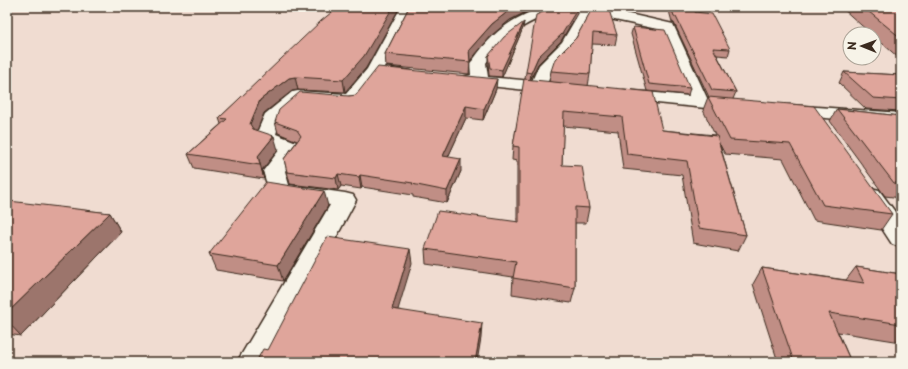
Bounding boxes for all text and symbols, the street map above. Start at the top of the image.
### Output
north arrow [842,26,882,66]
text: N [843,41,860,50]

